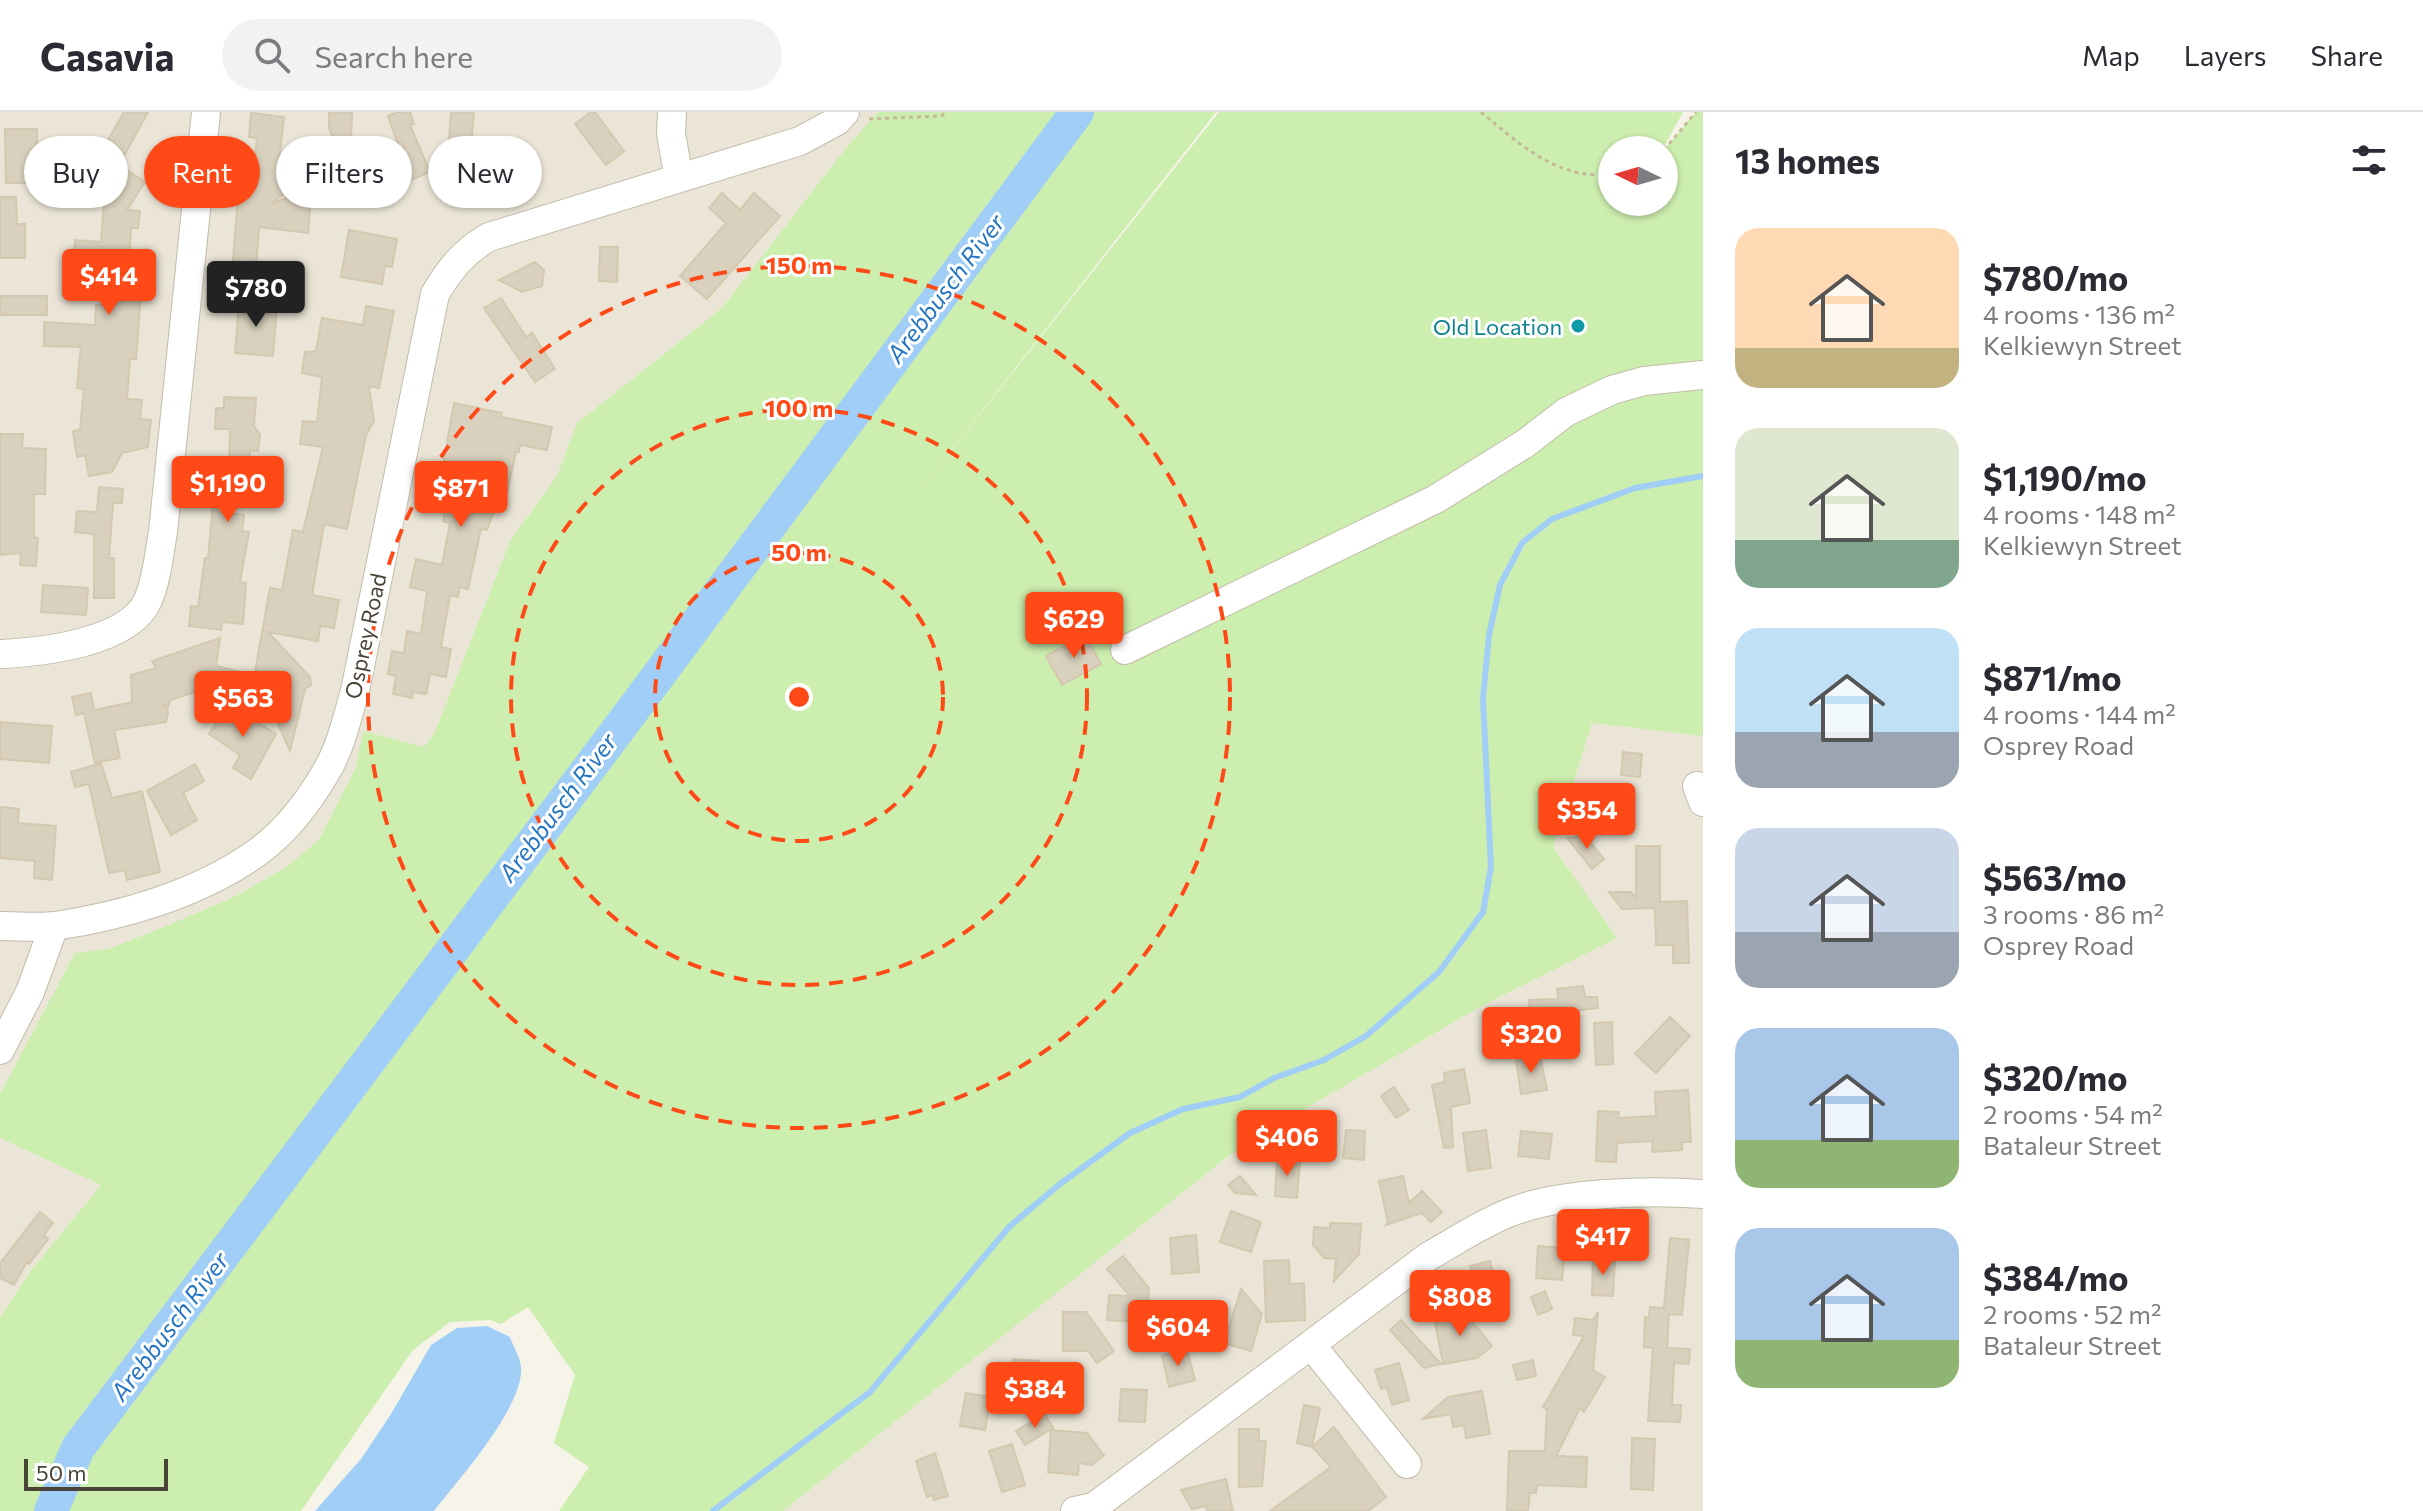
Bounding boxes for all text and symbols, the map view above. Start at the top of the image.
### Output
search box [222,19,782,91]
text: Casavia [40,32,174,79]
icon: search [250,33,294,77]
text: Search here [314,37,473,74]
text: Map [2082,38,2140,72]
text: Layers [2184,38,2266,72]
text: Share [2310,38,2383,72]
chip: Buy [24,136,128,208]
chip: Rent [144,136,260,208]
chip: Filters [276,136,412,208]
chip: New [428,136,542,208]
north arrow [1598,136,1678,216]
map controls [1598,136,1678,216]
icon: filters [2347,138,2391,182]
text: 13 homes [1735,139,1880,181]
water label: Arebbusch River [879,207,1011,369]
pin: $414 [62,249,156,317]
text: 150 m [766,250,832,279]
text: $780/mo [1983,256,2128,298]
text: $414 [80,259,138,290]
icon: home [1799,260,1895,356]
pin: $780 [209,261,303,329]
text: $780 [225,271,287,302]
text: 4 rooms · 136 m² [1983,298,2175,329]
place label: Old Location [1433,313,1562,340]
marker: Old Location [1569,317,1587,335]
text: Kelkiewyn Street [1983,329,2182,360]
text: 100 m [765,393,833,422]
pin: $1,190 [163,456,293,524]
text: $1,190/mo [1983,456,2146,498]
icon: home [1799,460,1895,556]
pin: $871 [414,461,508,529]
text: $1,190 [190,466,266,497]
text: $871 [433,471,489,502]
text: 4 rooms · 148 m² [1983,498,2176,529]
text: Kelkiewyn Street [1983,529,2182,560]
text: 50 m [771,537,827,566]
street label: Osprey Road [339,571,391,701]
pin: $629 [1027,592,1121,660]
text: $629 [1043,602,1105,633]
text: $871/mo [1983,656,2122,698]
icon: home [1799,660,1895,756]
pin: $563 [196,671,290,739]
text: $563 [212,681,274,712]
centre of rings [785,683,813,711]
text: 4 rooms · 144 m² [1983,698,2176,729]
water label: Arebbusch River [491,726,623,888]
text: Osprey Road [1983,729,2134,760]
pin: $354 [1540,783,1634,851]
text: $354 [1556,793,1618,824]
text: $563/mo [1983,856,2127,898]
icon: home [1799,860,1895,956]
text: 3 rooms · 86 m² [1983,898,2164,929]
text: Osprey Road [1983,929,2134,960]
pin: $320 [1484,1007,1578,1075]
text: $320 [1500,1017,1562,1048]
text: $320/mo [1983,1056,2127,1098]
icon: home [1799,1060,1895,1156]
text: 2 rooms · 54 m² [1983,1098,2163,1129]
pin: $406 [1240,1110,1334,1178]
text: $406 [1255,1120,1319,1151]
text: Bataleur Street [1983,1129,2161,1160]
pin: $417 [1556,1209,1650,1277]
text: $417 [1575,1219,1631,1250]
water label: Arebbusch River [103,1245,235,1407]
text: $384/mo [1983,1256,2129,1298]
icon: home [1799,1260,1895,1356]
pin: $808 [1413,1270,1507,1338]
text: $808 [1428,1280,1492,1311]
text: 2 rooms · 52 m² [1983,1298,2161,1329]
pin: $604 [1131,1300,1225,1368]
text: $604 [1146,1310,1210,1341]
text: Bataleur Street [1983,1329,2161,1360]
pin: $384 [988,1362,1082,1430]
text: $384 [1004,1372,1066,1403]
scale bar [24,1455,168,1491]
text: 50 m [36,1459,86,1486]

